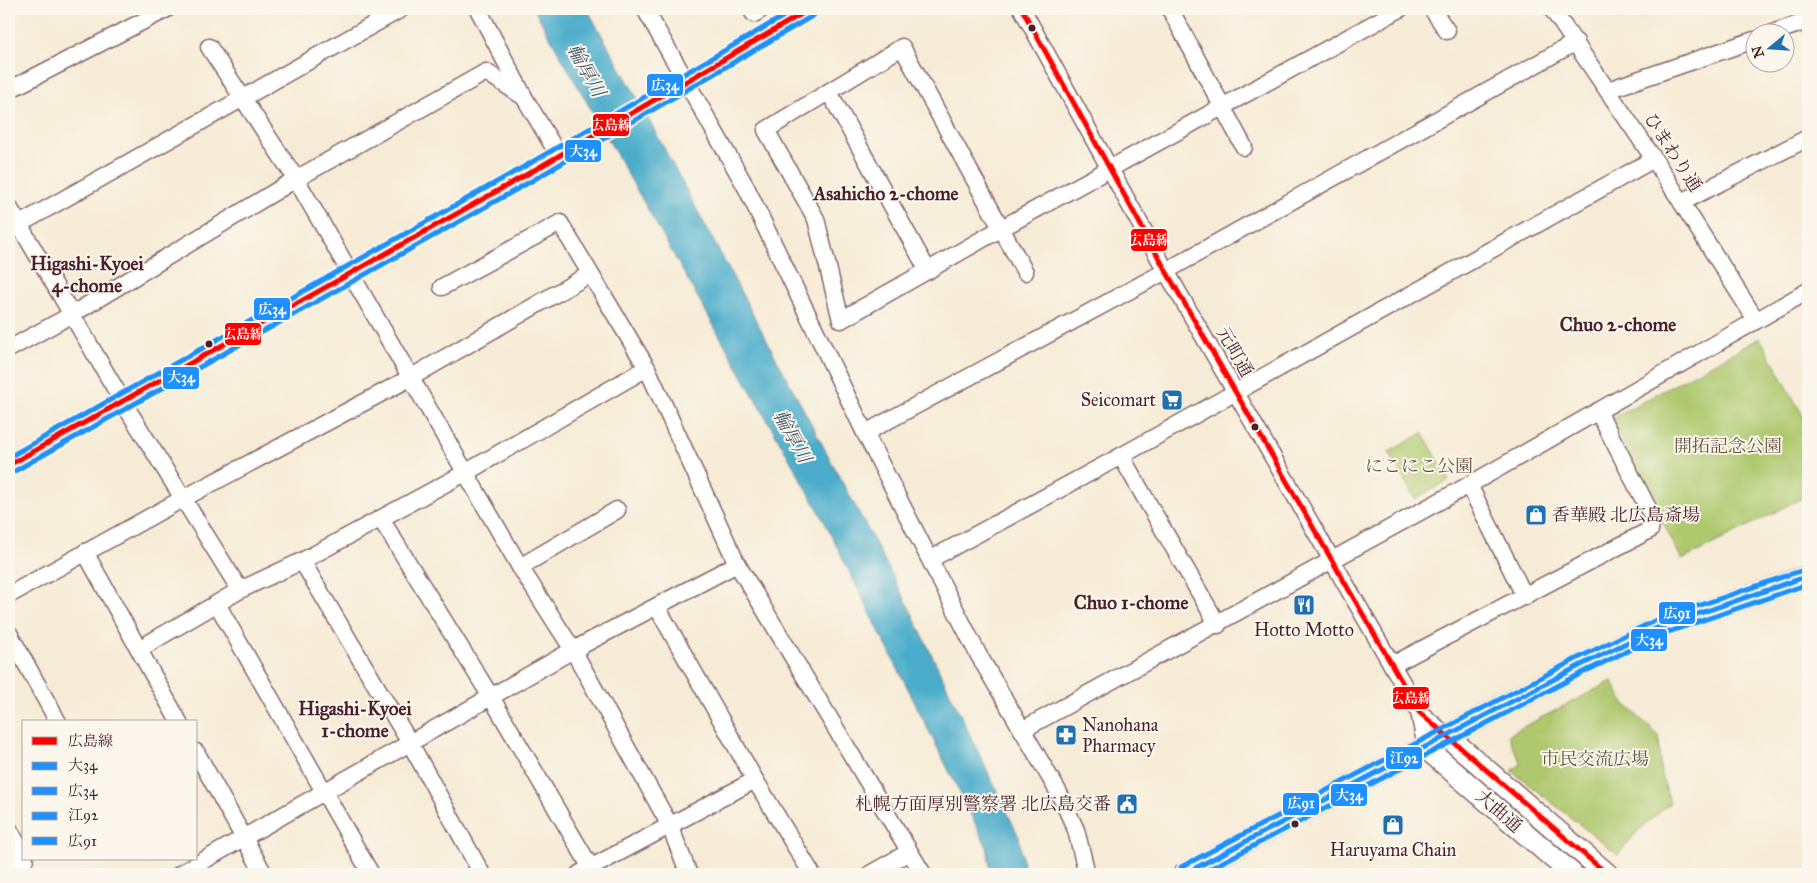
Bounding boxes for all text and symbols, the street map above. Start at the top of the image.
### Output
north arrow [1744,22,1794,72]
unlabelled marker [1027,23,1037,33]
water label: 輪厚川 [563,40,611,102]
text: N [1748,43,1768,60]
line badge: 広34 [646,73,684,97]
text: 広34 [651,77,680,95]
street label: ひまわり通 [1639,108,1707,196]
line badge: 広島線 [592,113,630,137]
text: 広島線 [590,117,632,134]
line badge: 大34 [564,139,602,163]
text: 大34 [569,143,598,161]
district label: Asahicho 2-chome [812,182,959,205]
line badge: 広島線 [1130,228,1168,252]
text: 広島線 [1128,232,1170,249]
district label: Higashi-Kyoei 4-chome [30,252,145,298]
line badge: 広34 [253,297,291,321]
text: 広34 [258,301,287,319]
district label: Chuo 2-chome [1560,313,1676,336]
line badge: 広島線 [224,322,262,346]
street label: 元町通 [1212,323,1258,381]
text: 広島線 [222,326,264,343]
unlabelled marker [204,339,214,349]
line badge: 大34 [162,366,200,390]
text: 大34 [167,369,196,387]
supermarket icon: Seicomart [1160,388,1184,412]
place label: Seicomart [1081,389,1157,411]
water label: 輪厚川 [769,406,817,468]
unlabelled marker [1250,422,1260,432]
park label: 開拓記念公園 [1674,435,1782,457]
park label: にこにこ公園 [1365,455,1473,477]
shop icon: 香華殿 北広島斎場 [1524,503,1548,527]
place label: 香華殿 北広島斎場 [1552,504,1700,526]
district label: Chuo 1-chome [1074,591,1188,614]
restaurant icon: Hotto Motto [1292,593,1316,617]
line badge: 広91 [1658,601,1696,625]
text: 広91 [1664,605,1691,623]
place label: Hotto Motto [1254,619,1354,641]
line badge: 大34 [1630,628,1668,652]
text: 大34 [1635,632,1664,650]
line badge: 広島線 [1392,686,1430,710]
text: 広島線 [1390,690,1432,707]
district label: Higashi-Kyoei 1-chome [298,697,413,742]
place label: Nanohana Pharmacy [1082,714,1159,757]
legend [22,720,198,860]
pharmacy icon: Nanohana Pharmacy [1054,723,1078,747]
text: 広島線 [68,732,113,750]
line badge: 江92 [1385,746,1423,770]
park label: 市民交流広場 [1541,748,1649,770]
text: 江92 [1390,750,1419,768]
text: 大34 [68,756,98,774]
text: 広34 [68,782,98,800]
line badge: 大34 [1330,783,1368,807]
street label: 大曲通 [1471,785,1527,837]
text: 大34 [1335,787,1364,805]
public building icon: 札幌方面厚別警察署 北広島交番 [1115,792,1139,816]
line badge: 広91 [1282,792,1320,816]
place label: 札幌方面厚別警察署 北広島交番 [855,793,1111,815]
text: 広91 [1288,795,1315,813]
text: 江92 [68,806,99,824]
shop icon: Haruyama Chain [1381,813,1405,837]
unlabelled marker [1290,819,1300,829]
text: 広91 [68,832,97,850]
place label: Haruyama Chain [1330,839,1457,861]

